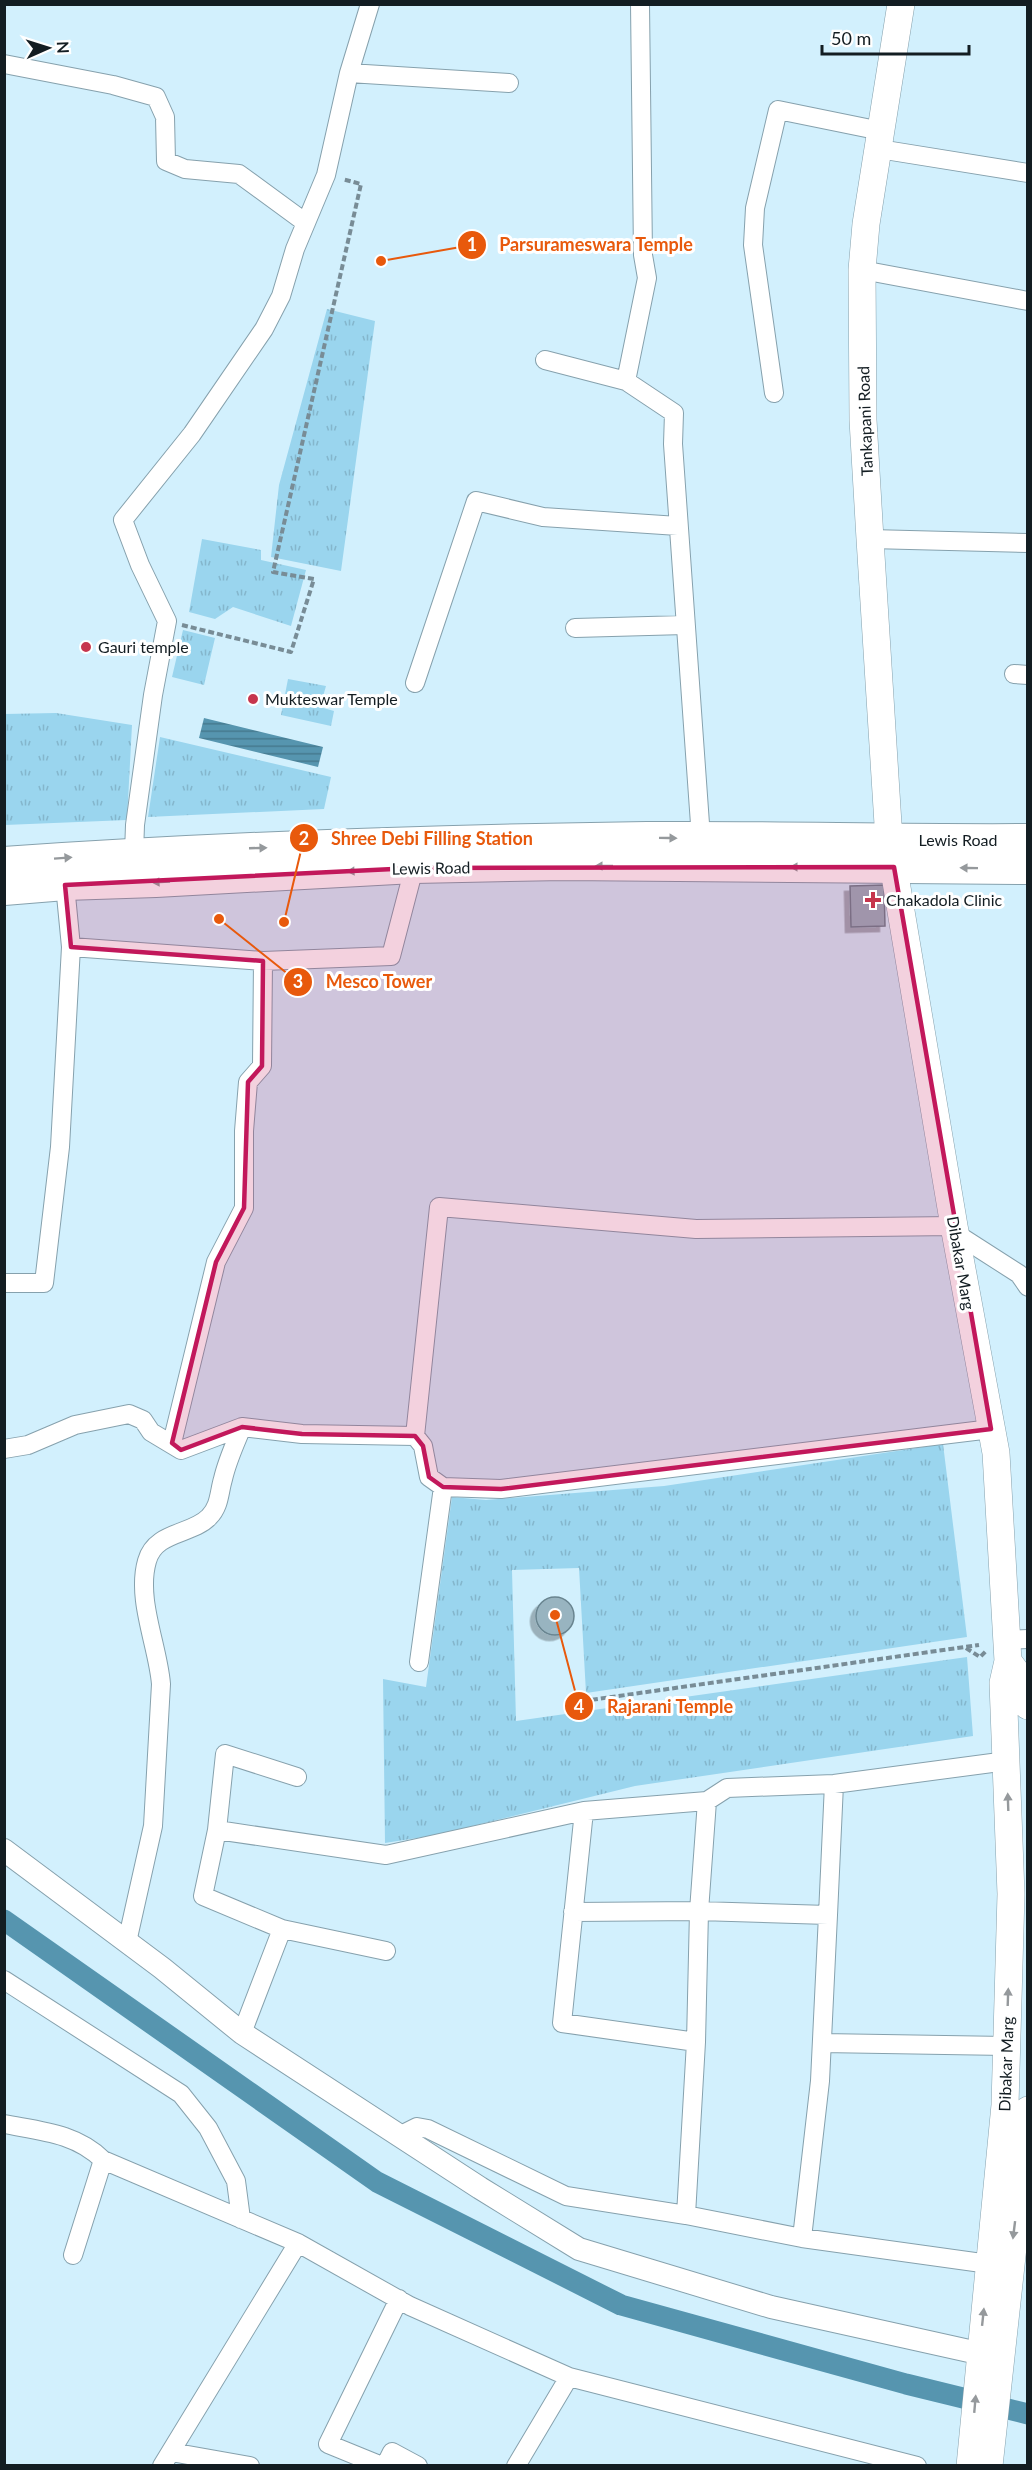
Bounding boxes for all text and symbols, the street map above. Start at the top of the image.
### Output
north arrow [18,18,78,78]
scale bar [822,18,969,56]
text: 50 m [831,27,871,49]
text: N [54,41,73,54]
callout: Parsurameswara Temple [457,227,705,263]
text: 1 [467,233,477,255]
text: Parsurameswara Temple [499,233,693,255]
street label: Tankapani Road [853,366,876,476]
place label: Gauri temple [98,637,189,656]
marker: Gauri temple [79,640,93,654]
place label: Mukteswar Temple [265,689,398,708]
marker: Mukteswar Temple [246,692,260,706]
callout: Shree Debi Filling Station [289,820,545,856]
text: 2 [299,827,309,849]
text: Shree Debi Filling Station [331,827,533,849]
street label: Lewis Road [919,830,997,849]
one-way arrow [658,833,677,842]
one-way arrow [248,844,267,853]
one-way arrow [53,853,72,863]
street label: Lewis Road [391,857,471,878]
one-way arrow [594,861,613,871]
one-way arrow [789,862,808,872]
one-way arrow [960,863,979,873]
one-way arrow [346,866,365,875]
one-way arrow [151,877,170,886]
place label: Chakadola Clinic [886,890,1003,909]
marker: Chakadola Clinic [864,891,882,909]
callout: Mesco Tower [283,964,444,1000]
text: 3 [293,970,303,992]
text: Mesco Tower [326,970,432,992]
street label: Dibakar Marg [944,1215,979,1311]
callout: Rajarani Temple [564,1688,745,1724]
text: 4 [574,1695,584,1717]
text: Rajarani Temple [607,1695,733,1717]
one-way arrow [1003,1793,1013,1812]
one-way arrow [1003,1988,1012,2007]
street label: Dibakar Marg [994,2016,1017,2112]
one-way arrow [1009,2221,1018,2240]
one-way arrow [979,2308,988,2327]
one-way arrow [970,2395,980,2414]

